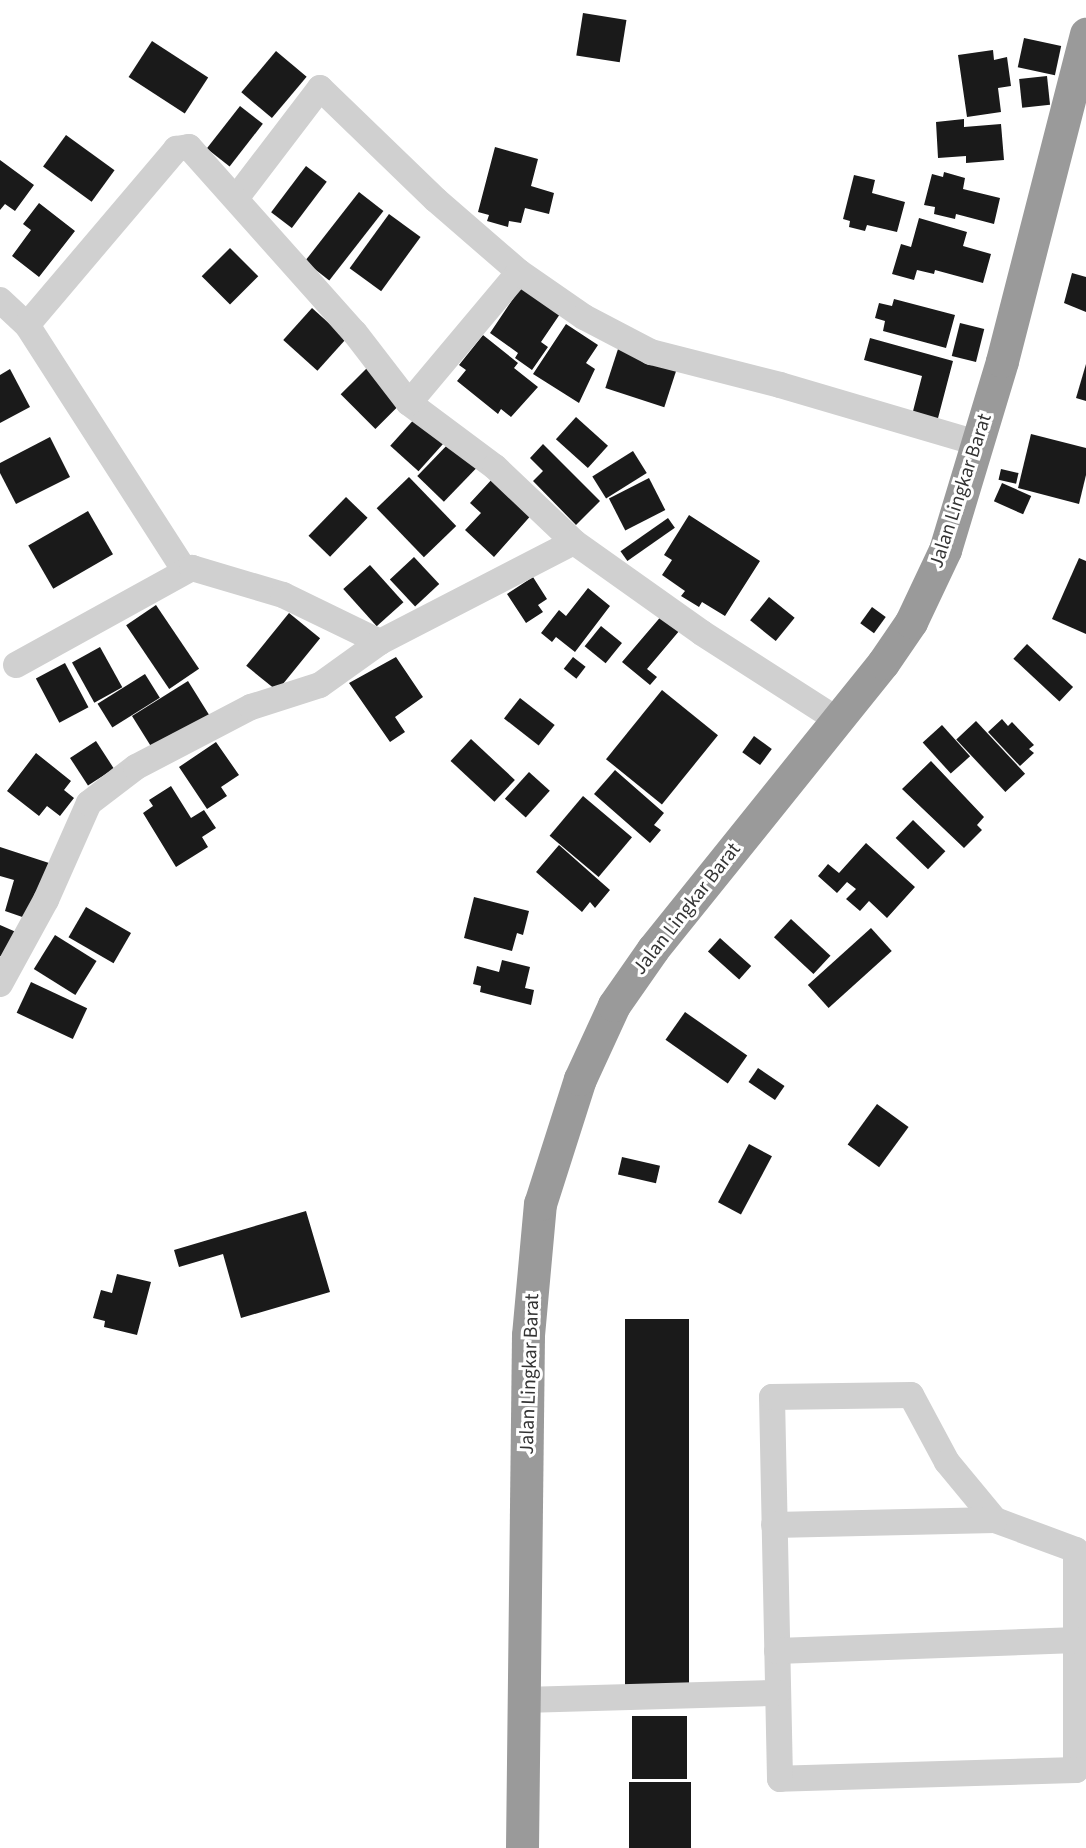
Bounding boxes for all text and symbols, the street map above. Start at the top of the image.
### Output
street label: Jalan Lingkar Barat [925,411,997,571]
street label: Jalan Lingkar Barat [628,838,746,980]
street label: Jalan Lingkar Barat [515,1293,545,1455]

